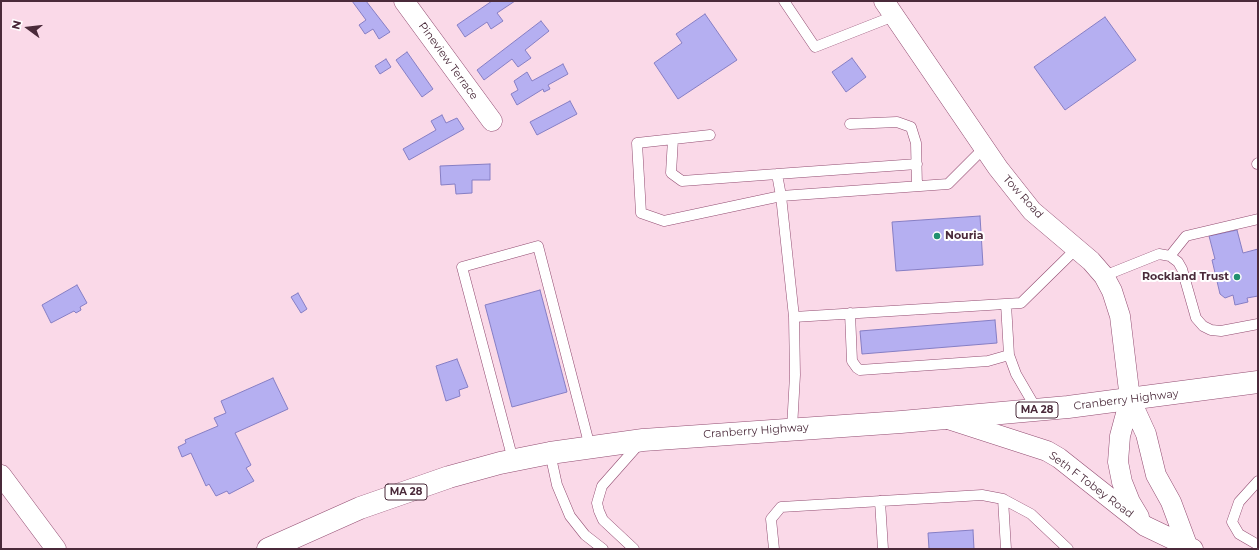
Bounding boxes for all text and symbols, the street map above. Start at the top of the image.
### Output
north arrow [8,8,48,48]
text: N [8,19,24,31]
street label: Pineview Terrace [415,20,481,102]
street label: Tow Road [1000,173,1046,221]
place label: Nouria [945,229,983,243]
marker: Nouria [932,231,942,241]
place label: Rockland Trust [1142,270,1229,284]
marker: Rockland Trust [1232,272,1242,282]
street label: Cranberry Highway [1073,387,1179,413]
road number: MA 28 [1016,402,1058,418]
street label: Cranberry Highway [703,421,809,441]
street label: Seth F Tobey Road [1046,449,1136,521]
road number: MA 28 [385,484,427,500]

